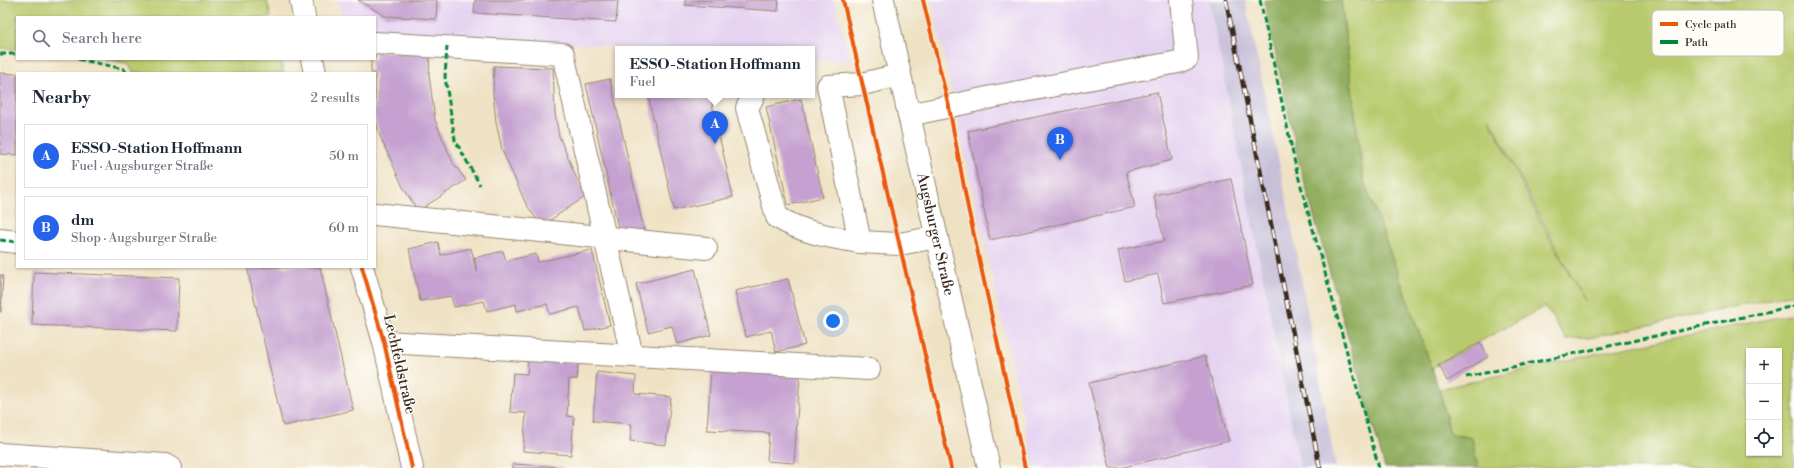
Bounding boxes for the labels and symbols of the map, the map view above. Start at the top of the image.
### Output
legend [1652,10,1784,56]
text: Cycle path [1685,18,1737,32]
text: Path [1685,36,1709,50]
pin: A [702,111,728,144]
pin: B [1047,127,1073,160]
street label: Augsburger Straße [912,170,959,297]
your location [823,311,843,331]
street label: Lechfeldstraße [379,312,420,416]

